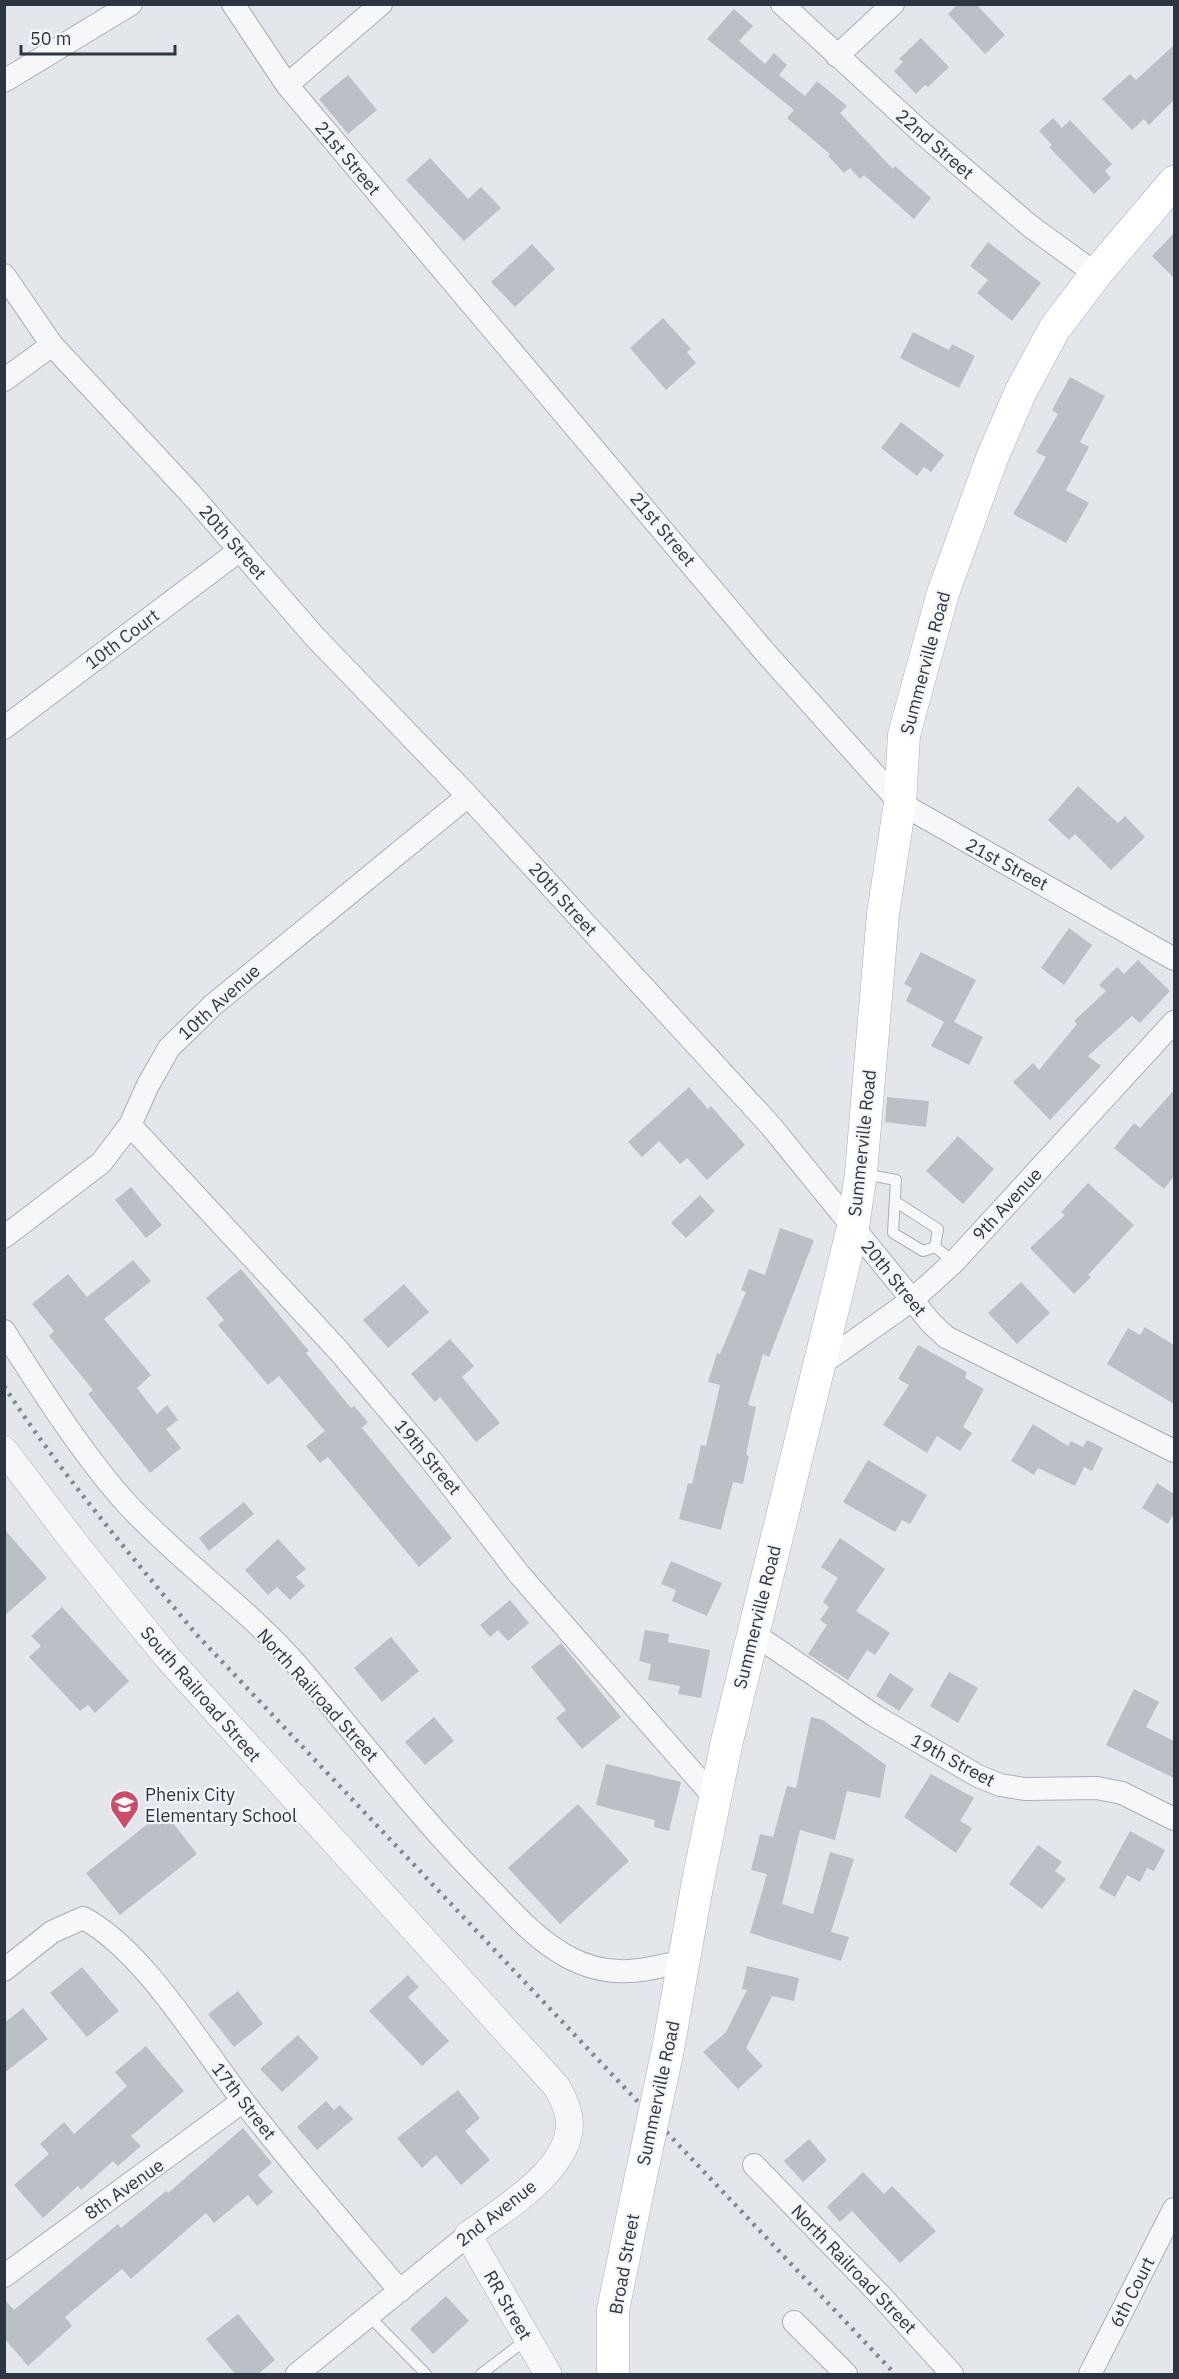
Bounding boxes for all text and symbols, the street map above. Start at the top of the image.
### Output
scale bar [21,18,176,56]
text: 50 m [30,27,72,50]
street label: 22nd Street [891,104,979,184]
street label: 21st Street [310,116,386,200]
street label: 21st Street [625,487,701,571]
street label: 20th Street [194,500,272,584]
street label: Summerville Road [895,589,955,737]
street label: 10th Court [80,604,164,674]
street label: 21st Street [962,833,1052,895]
street label: 20th Street [524,857,602,941]
street label: 10th Avenue [173,959,265,1045]
street label: Summerville Road [843,1069,881,1217]
street label: 9th Avenue [967,1163,1047,1245]
street label: 20th Street [856,1235,932,1321]
street label: 19th Street [390,1414,466,1500]
street label: Summerville Road [728,1543,786,1691]
street label: South Railroad Street [136,1621,266,1767]
street label: North Railroad Street [252,1624,384,1766]
street label: 19th Street [907,1728,999,1792]
place label: Phenix City Elementary School [145,1783,297,1827]
school or university icon: Phenix City Elementary School [108,1788,140,1830]
street label: Summerville Road [631,2019,685,2167]
street label: 17th Street [207,2058,281,2144]
street label: 8th Avenue [80,2153,168,2225]
street label: 2nd Avenue [451,2174,541,2252]
street label: North Railroad Street [786,2200,922,2338]
street label: Broad Street [604,2212,644,2316]
street label: 6th Court [1104,2253,1160,2331]
street label: RR Street [479,2266,537,2344]

